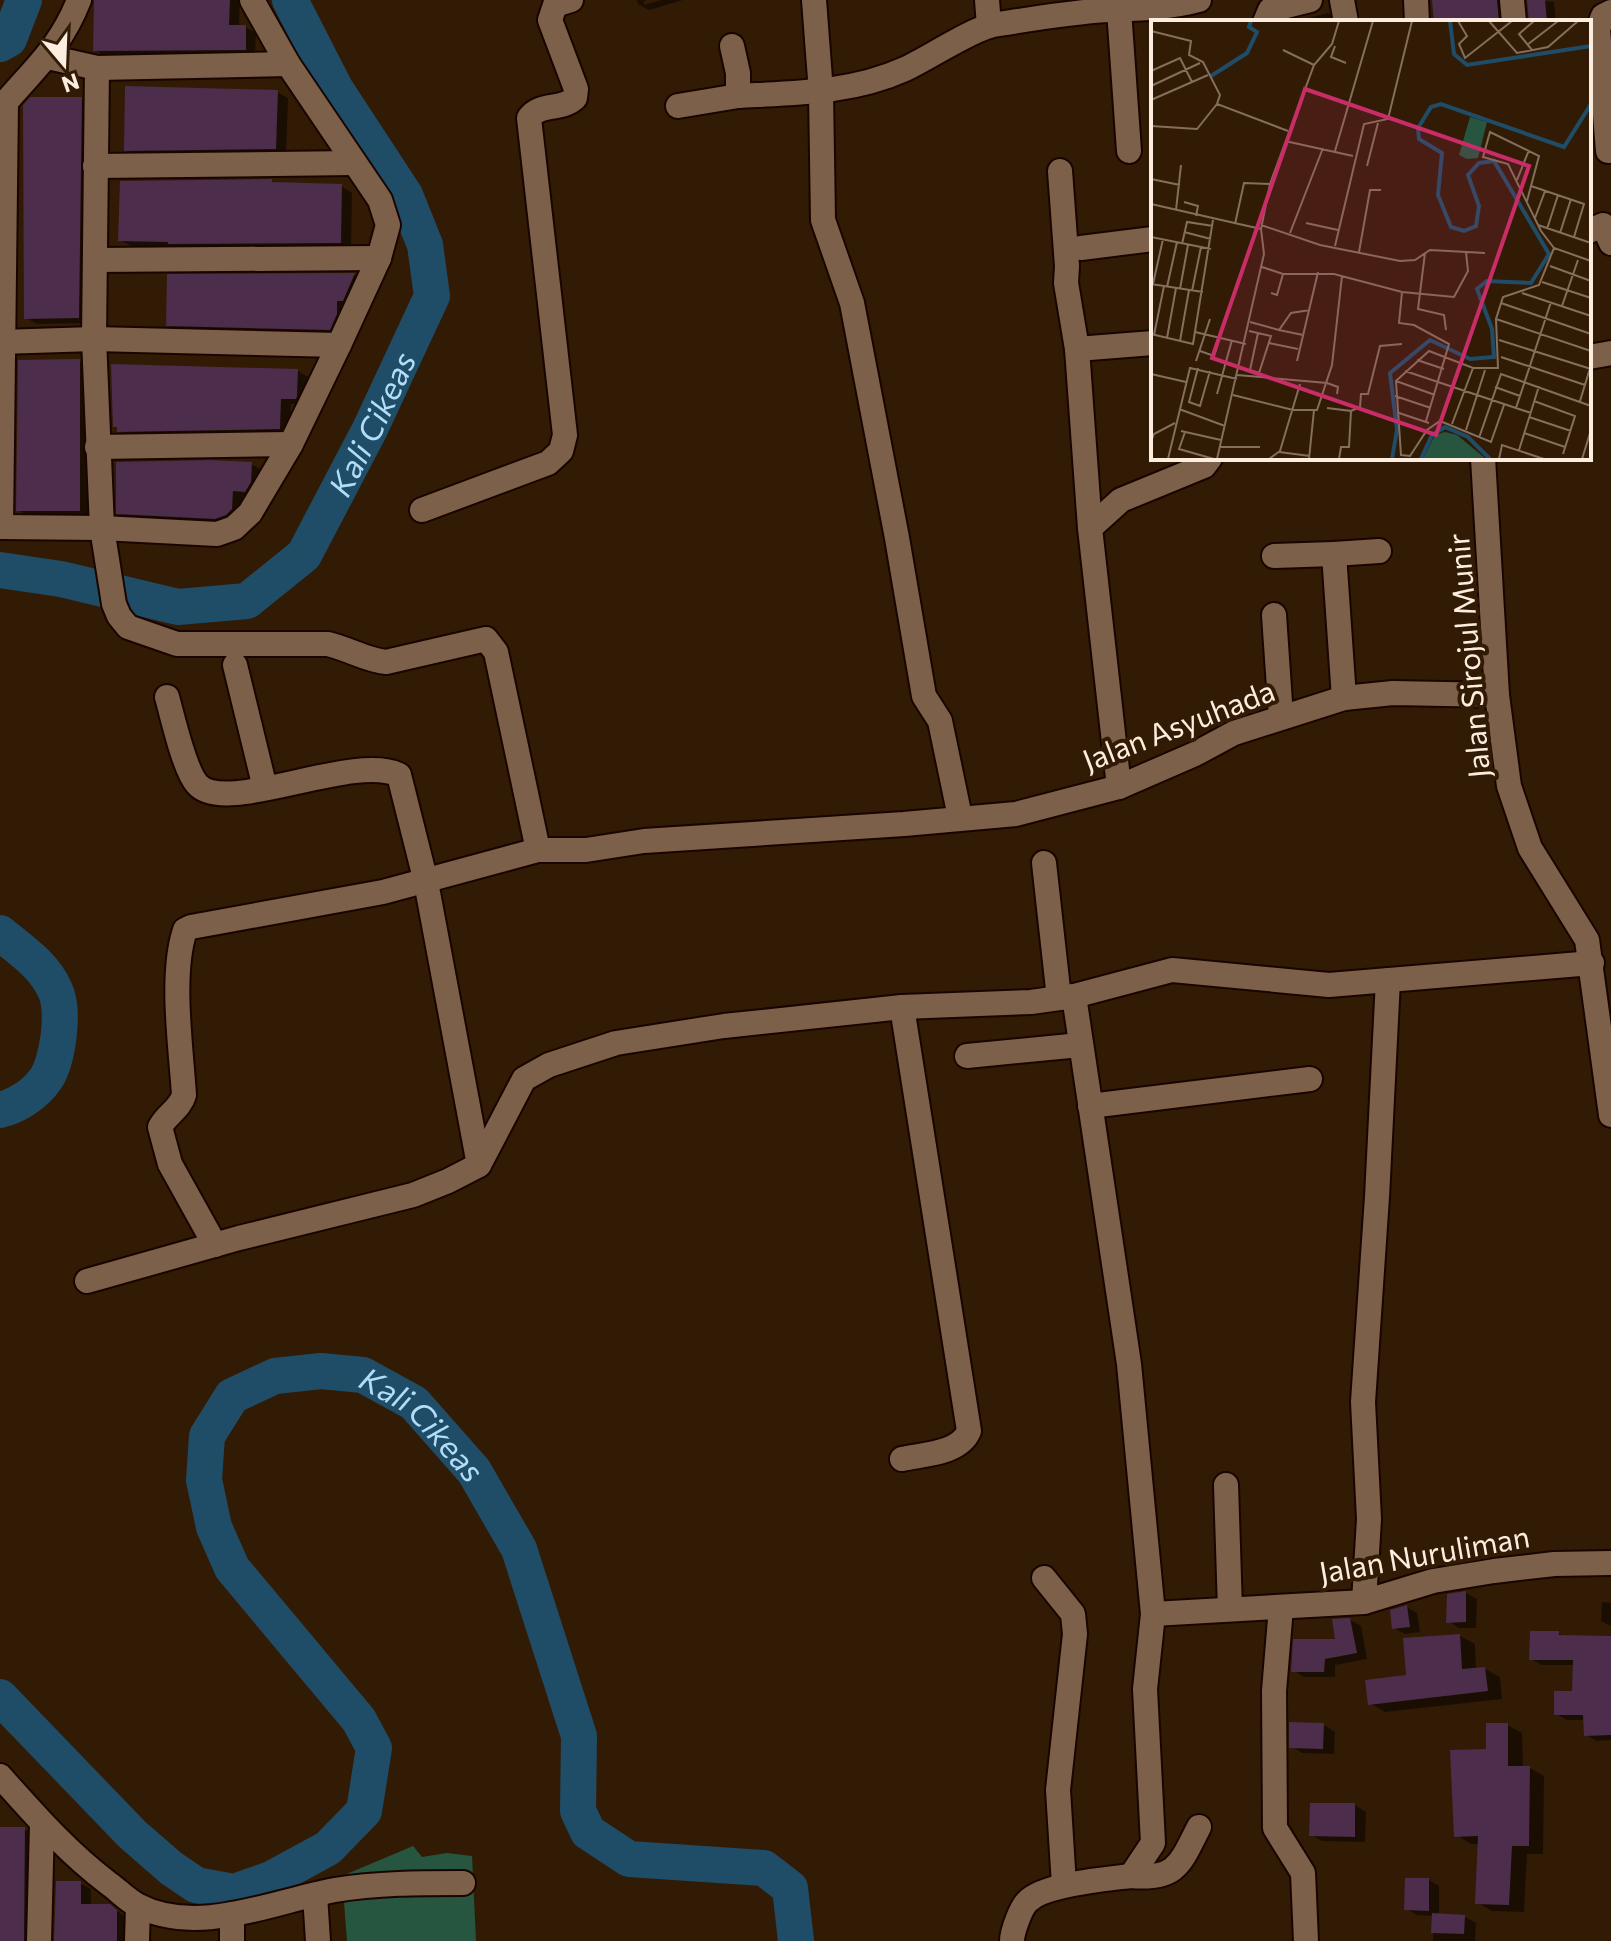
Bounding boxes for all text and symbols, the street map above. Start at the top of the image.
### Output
inset map [1151,20,1591,460]
north arrow [24,24,104,104]
text: N [58,68,83,99]
water label: Kali Cikeas [319,345,423,503]
street label: Jalan Sirojul Munir [1438,532,1496,780]
street label: Jalan Asyuhada [1077,670,1279,778]
water label: Kali Cikeas [353,1357,493,1489]
street label: Jalan Nuruliman [1316,1516,1532,1590]

